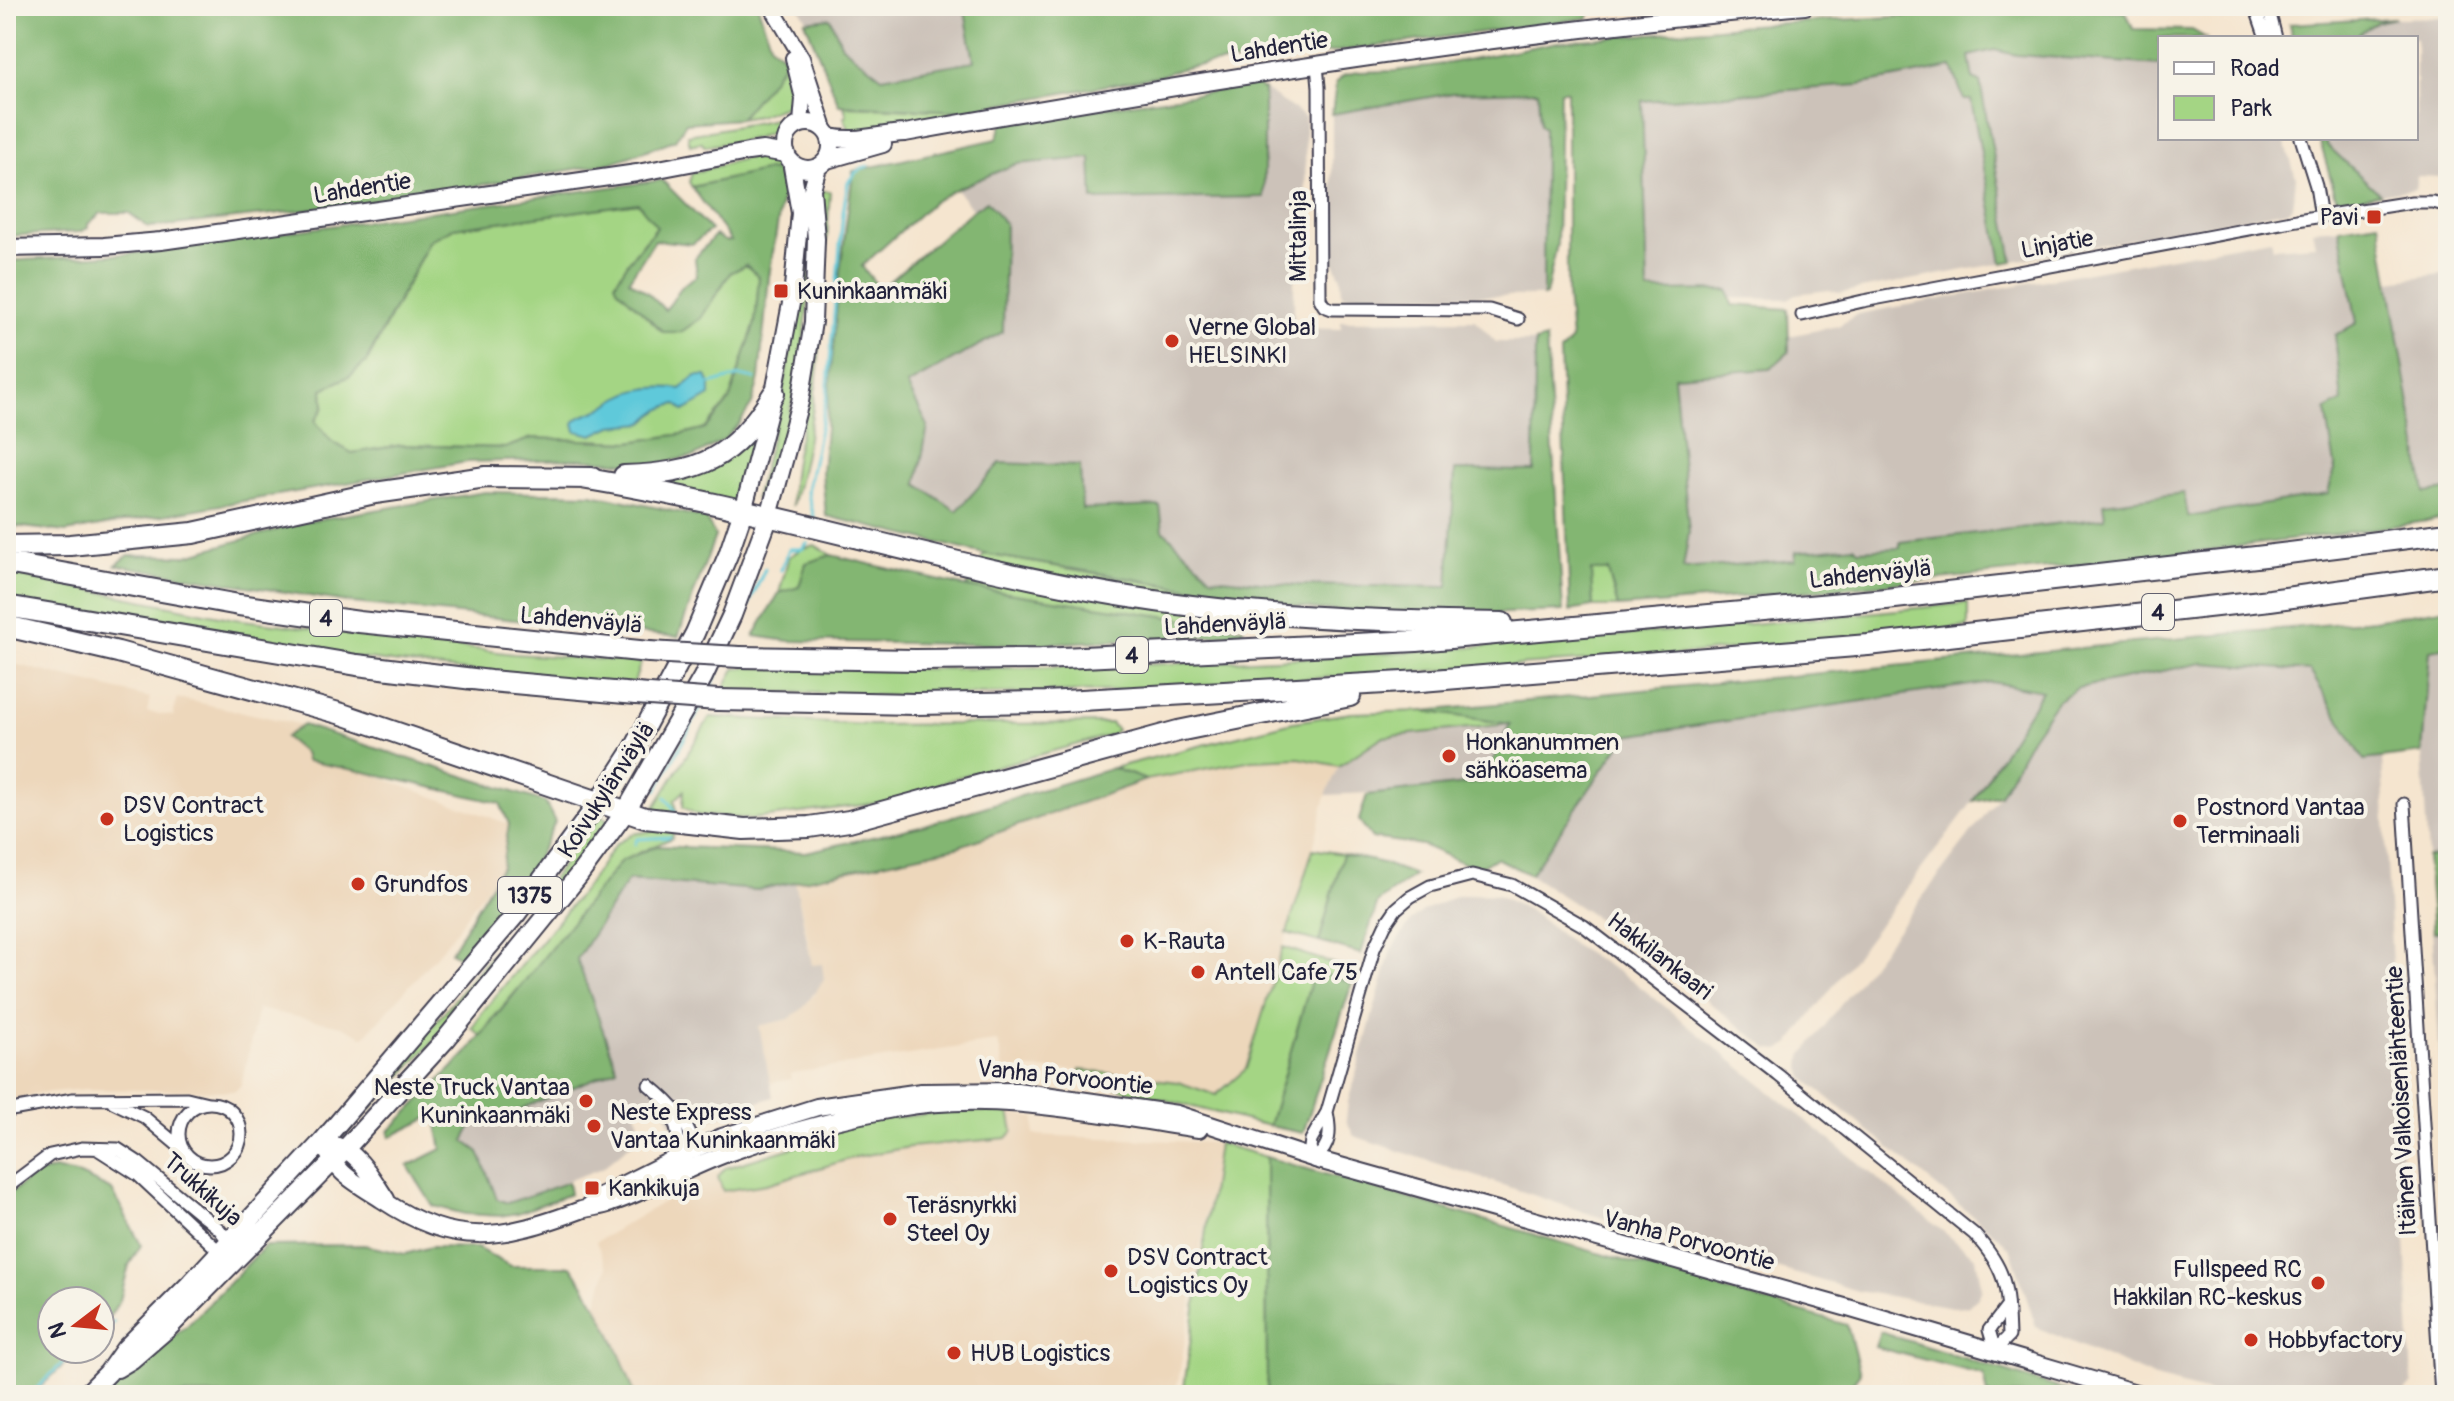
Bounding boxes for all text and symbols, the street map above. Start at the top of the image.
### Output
street label: Lahdentie [1228,25,1330,70]
legend [2158,36,2418,140]
text: Road [2230,54,2280,83]
text: Park [2230,94,2272,123]
street label: Lahdentie [311,166,413,211]
street label: Mittalinja [1284,190,1313,282]
place label: Pavi [2319,203,2358,232]
marker: Pavi [2365,208,2383,226]
street label: Linjatie [2019,224,2096,265]
place label: Kuninkaanmäki [797,277,947,306]
marker: Kuninkaanmäki [772,282,790,300]
place label: Verne Global HELSINKI [1188,313,1316,370]
marker: Verne Global HELSINKI [1163,332,1181,350]
street label: Lahdenväylä [1808,554,1932,595]
road number: 4 [2142,594,2174,630]
road number: 4 [310,600,342,636]
street label: Lahdenväylä [519,601,643,640]
street label: Lahdenväylä [1163,607,1287,642]
road number: 4 [1116,637,1148,673]
street label: Koivukylänväylä [552,717,661,864]
place label: Honkanummen sähköasema [1465,728,1619,785]
marker: Honkanummen sähköasema [1440,747,1458,765]
place label: DSV Contract Logistics [123,791,264,848]
place label: Postnord Vantaa Terminaali [2196,793,2365,850]
marker: DSV Contract Logistics [98,810,116,828]
marker: Postnord Vantaa Terminaali [2171,812,2189,830]
place label: Grundfos [374,870,468,899]
marker: Grundfos [349,875,367,893]
road number: 1375 [498,877,562,913]
street label: Hakkilankaari [1601,906,1718,1006]
place label: K-Rauta [1143,927,1225,956]
marker: K-Rauta [1118,932,1136,950]
place label: Antell Cafe 75 [1214,958,1358,987]
marker: Antell Cafe 75 [1189,963,1207,981]
street label: Itäinen Valkoisenlähteentie [2380,965,2423,1237]
street label: Vanha Porvoontie [976,1054,1154,1101]
place label: Neste Truck Vantaa Kuninkaanmäki [374,1073,570,1130]
marker: Neste Truck Vantaa Kuninkaanmäki [577,1092,595,1110]
place label: Neste Express Vantaa Kuninkaanmäki [610,1098,835,1155]
marker: Neste Express Vantaa Kuninkaanmäki [585,1117,603,1135]
street label: Trukkikuja [157,1146,248,1232]
place label: Kankikuja [608,1174,700,1203]
marker: Kankikuja [583,1179,601,1197]
place label: Teräsnyrkki Steel Oy [906,1191,1017,1248]
street label: Vanha Porvoontie [1600,1204,1778,1277]
marker: Teräsnyrkki Steel Oy [881,1210,899,1228]
place label: DSV Contract Logistics Oy [1127,1243,1268,1300]
place label: Fullspeed RC Hakkilan RC-keskus [2112,1255,2302,1312]
marker: DSV Contract Logistics Oy [1102,1262,1120,1280]
marker: Fullspeed RC Hakkilan RC-keskus [2309,1274,2327,1292]
north arrow [36,1285,116,1365]
text: N [42,1319,73,1341]
place label: Hobbyfactory [2267,1326,2402,1355]
marker: Hobbyfactory [2242,1331,2260,1349]
place label: HUB Logistics [970,1339,1111,1368]
marker: HUB Logistics [945,1344,963,1362]

